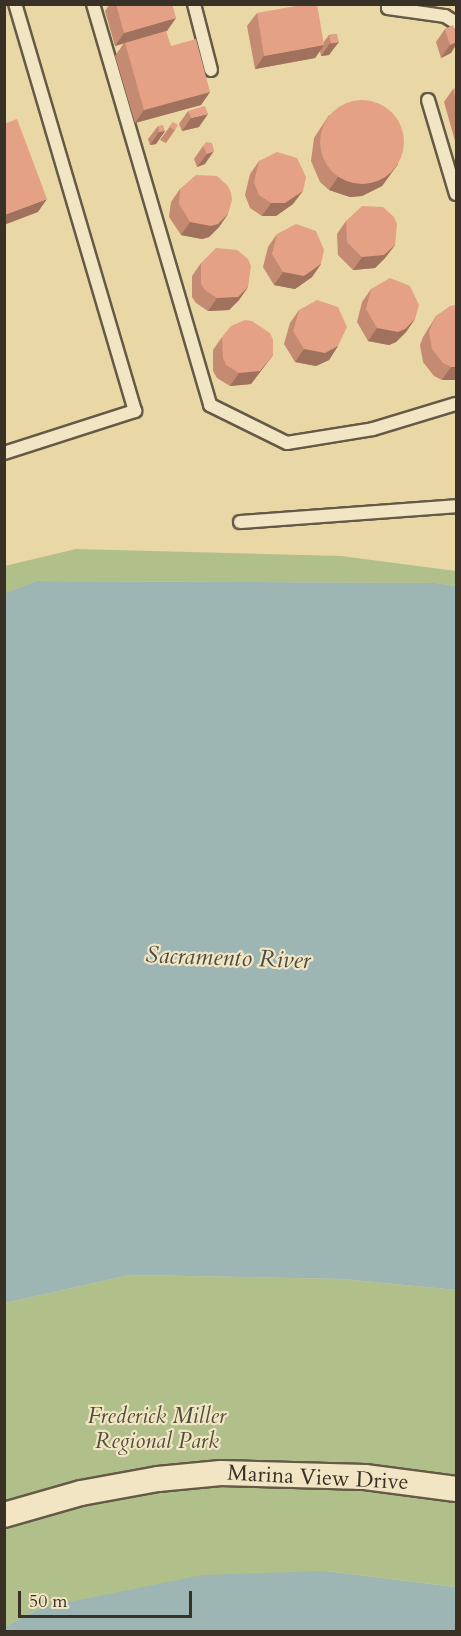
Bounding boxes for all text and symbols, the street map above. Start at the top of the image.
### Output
water label: Sacramento River [145,941,311,975]
park label: Frederick Miller Regional Park [88,1403,226,1454]
street label: Marina View Drive [227,1460,409,1496]
scale bar [21,1579,195,1617]
text: 50 m [29,1589,68,1614]

